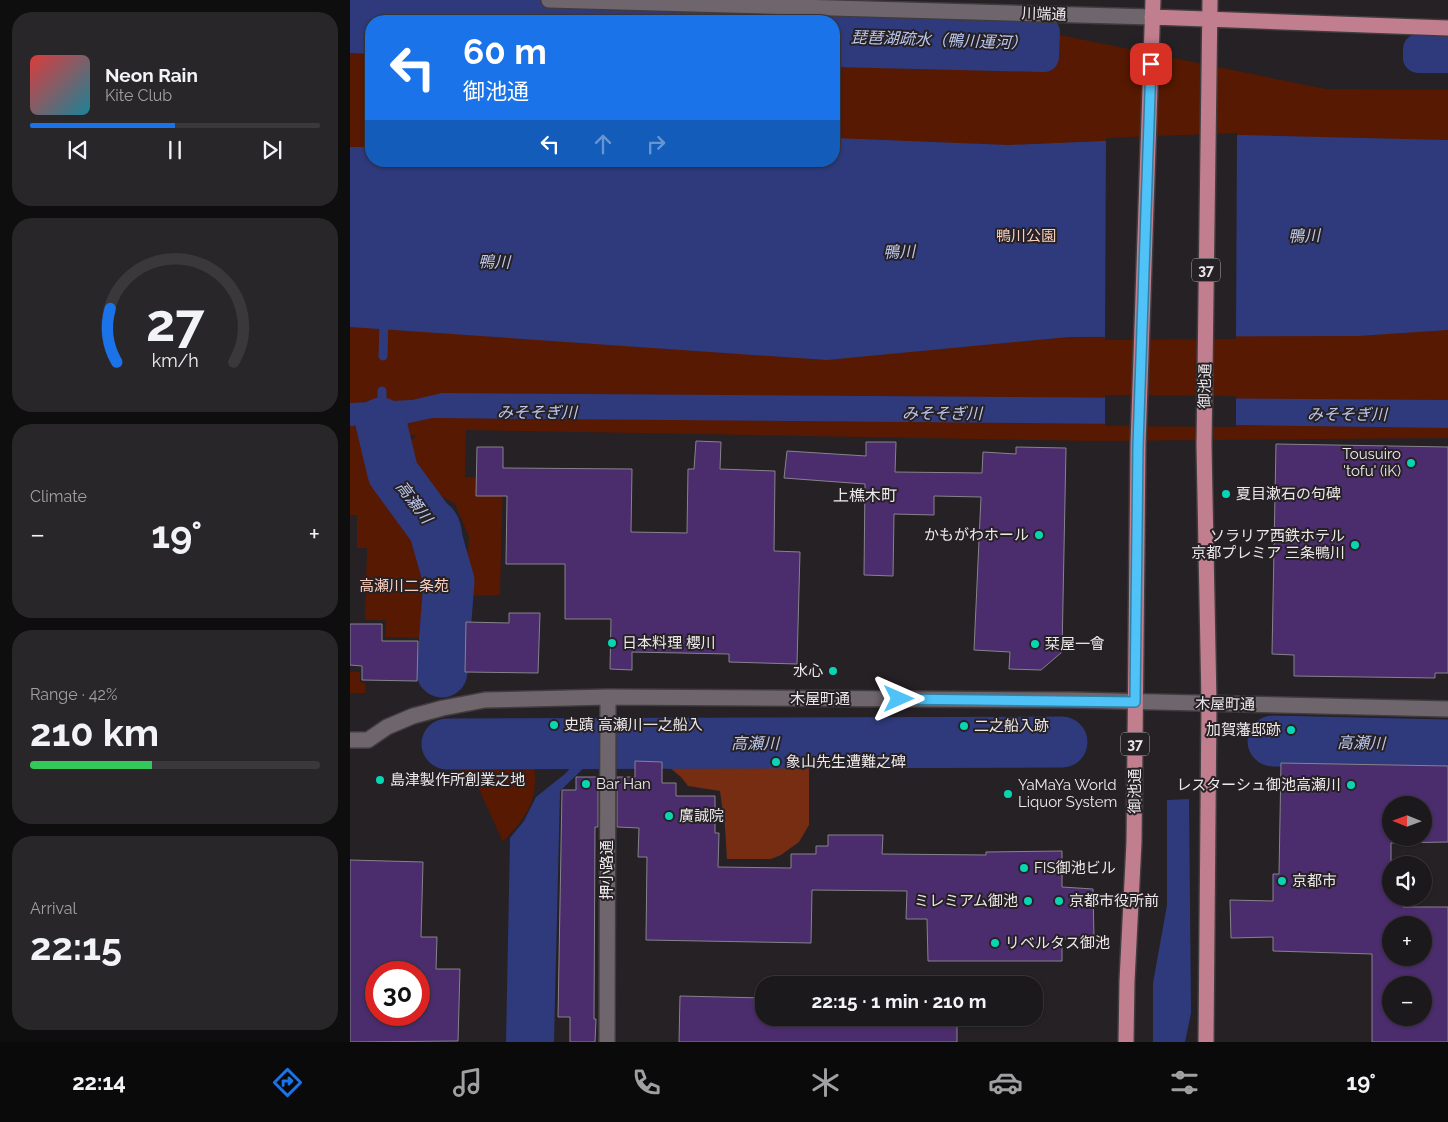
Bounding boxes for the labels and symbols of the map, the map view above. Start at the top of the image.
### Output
street label: 川端通 [1021,4,1067,24]
water label: 琵琶湖疏水（鴨川運河） [851,27,1027,53]
pin [1130,43,1172,85]
water label: 鴨川 [1288,226,1322,246]
park label: 鴨川公園 [996,227,1056,245]
water label: 鴨川 [883,242,917,262]
water label: 鴨川 [478,252,512,272]
road number: 37 [1192,258,1220,282]
street label: 御池通 [1196,363,1214,409]
water label: みそそぎ川 [497,403,579,422]
water label: みそそぎ川 [902,404,984,423]
water label: みそそぎ川 [1307,405,1389,424]
place label: Tousuiro 'tofu' (iK) [1342,445,1401,480]
marker: Tousuiro 'tofu' (iK) [1405,457,1417,469]
water label: 高瀬川 [392,477,437,528]
place label: 夏目漱石の句碑 [1236,485,1341,503]
district label: 上樵木町 [833,486,897,505]
marker: 夏目漱石の句碑 [1220,488,1232,500]
place label: かもがわホール [924,526,1029,544]
place label: ソラリア西鉄ホテル 京都プレミア 三条鴨川 [1191,527,1345,562]
marker: かもがわホール [1033,529,1045,541]
marker: ソラリア西鉄ホテル 京都プレミア 三条鴨川 [1349,539,1361,551]
park label: 高瀬川二条苑 [359,577,449,595]
place label: 日本料理 櫻川 [622,634,716,652]
place label: 栞屋一會 [1045,635,1105,653]
marker: 日本料理 櫻川 [606,637,618,649]
marker: 栞屋一會 [1029,638,1041,650]
place label: 水心 [793,662,823,680]
marker: 水心 [827,665,839,677]
position arrow [872,672,924,724]
street label: 木屋町通 [790,690,850,708]
street label: 木屋町通 [1195,694,1255,714]
place label: 史蹟 高瀬川一之船入 [564,716,703,734]
place label: 二之船入跡 [974,717,1049,735]
marker: 史蹟 高瀬川一之船入 [548,719,560,731]
marker: 二之船入跡 [958,720,970,732]
place label: 加賀藩邸跡 [1206,721,1281,739]
marker: 加賀藩邸跡 [1285,724,1297,736]
road number: 37 [1121,732,1149,756]
water label: 高瀬川 [1337,733,1387,753]
water label: 高瀬川 [731,734,781,753]
place label: 象山先生遭難之碑 [786,753,906,771]
marker: 象山先生遭難之碑 [770,756,782,768]
street label: 御池通 [1126,768,1144,814]
place label: 島津製作所創業之地 [390,771,525,789]
marker: 島津製作所創業之地 [374,774,386,786]
place label: Bar Han [596,775,651,793]
place label: YaMaYa World Liquor System [1018,776,1117,811]
place label: レスターシュ御池高瀬川 [1176,776,1341,794]
marker: Bar Han [580,778,592,790]
marker: レスターシュ御池高瀬川 [1345,779,1357,791]
marker: YaMaYa World Liquor System [1002,788,1014,800]
north arrow [1382,796,1432,846]
place label: 廣誠院 [679,807,724,825]
marker: 廣誠院 [663,810,675,822]
street label: 押小路通 [598,840,616,900]
place label: FIS御池ビル [1034,859,1116,877]
marker: FIS御池ビル [1018,862,1030,874]
place label: 京都市 [1292,872,1337,890]
marker: 京都市 [1276,875,1288,887]
place label: ミレミアム御池 [914,892,1018,910]
place label: 京都市役所前 [1069,892,1159,910]
marker: ミレミアム御池 [1022,895,1034,907]
marker: 京都市役所前 [1053,895,1065,907]
place label: リベルタス御池 [1005,934,1110,952]
marker: リベルタス御池 [989,937,1001,949]
speed limit sign: 30 [365,961,430,1026]

